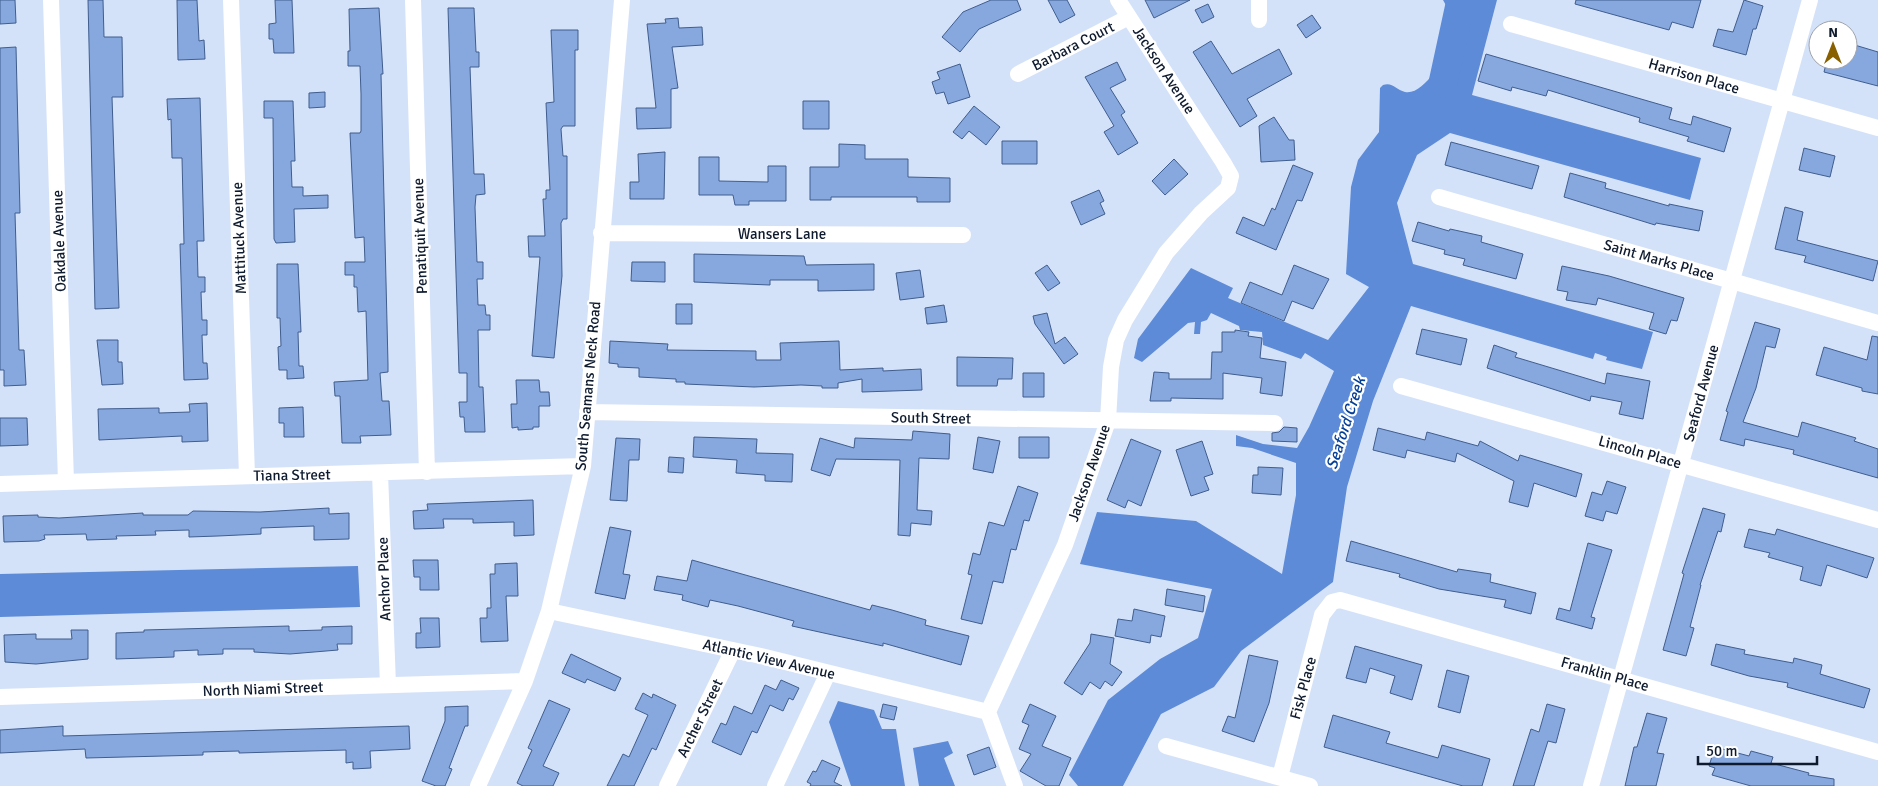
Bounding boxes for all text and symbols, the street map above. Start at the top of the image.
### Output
street label: Barbara Court [1029,18,1117,74]
north arrow [1808,20,1858,70]
street label: Jackson Avenue [1129,23,1199,117]
text: N [1828,24,1838,41]
street label: Harrison Place [1646,54,1742,98]
street label: Penatiquit Avenue [409,178,431,294]
street label: Mattituck Avenue [228,182,250,294]
street label: Oakdale Avenue [48,190,70,292]
street label: Wansers Lane [738,225,826,243]
street label: Saint Marks Place [1602,236,1716,284]
street label: South Seamans Neck Road [572,301,604,471]
street label: Seaford Avenue [1679,343,1723,443]
water label: Seaford Creek [1322,373,1371,472]
street label: South Street [891,408,971,428]
street label: Jackson Avenue [1064,422,1114,524]
street label: Lincoln Place [1596,432,1684,472]
street label: Tiana Street [253,465,331,485]
street label: Anchor Place [374,537,394,621]
street label: Atlantic View Avenue [701,635,837,683]
street label: Franklin Place [1559,653,1651,695]
street label: Fisk Place [1286,655,1320,721]
street label: Archer Street [673,676,727,760]
street label: North Niami Street [202,678,324,700]
scale bar [1698,734,1817,766]
text: 50 m [1706,742,1737,760]

